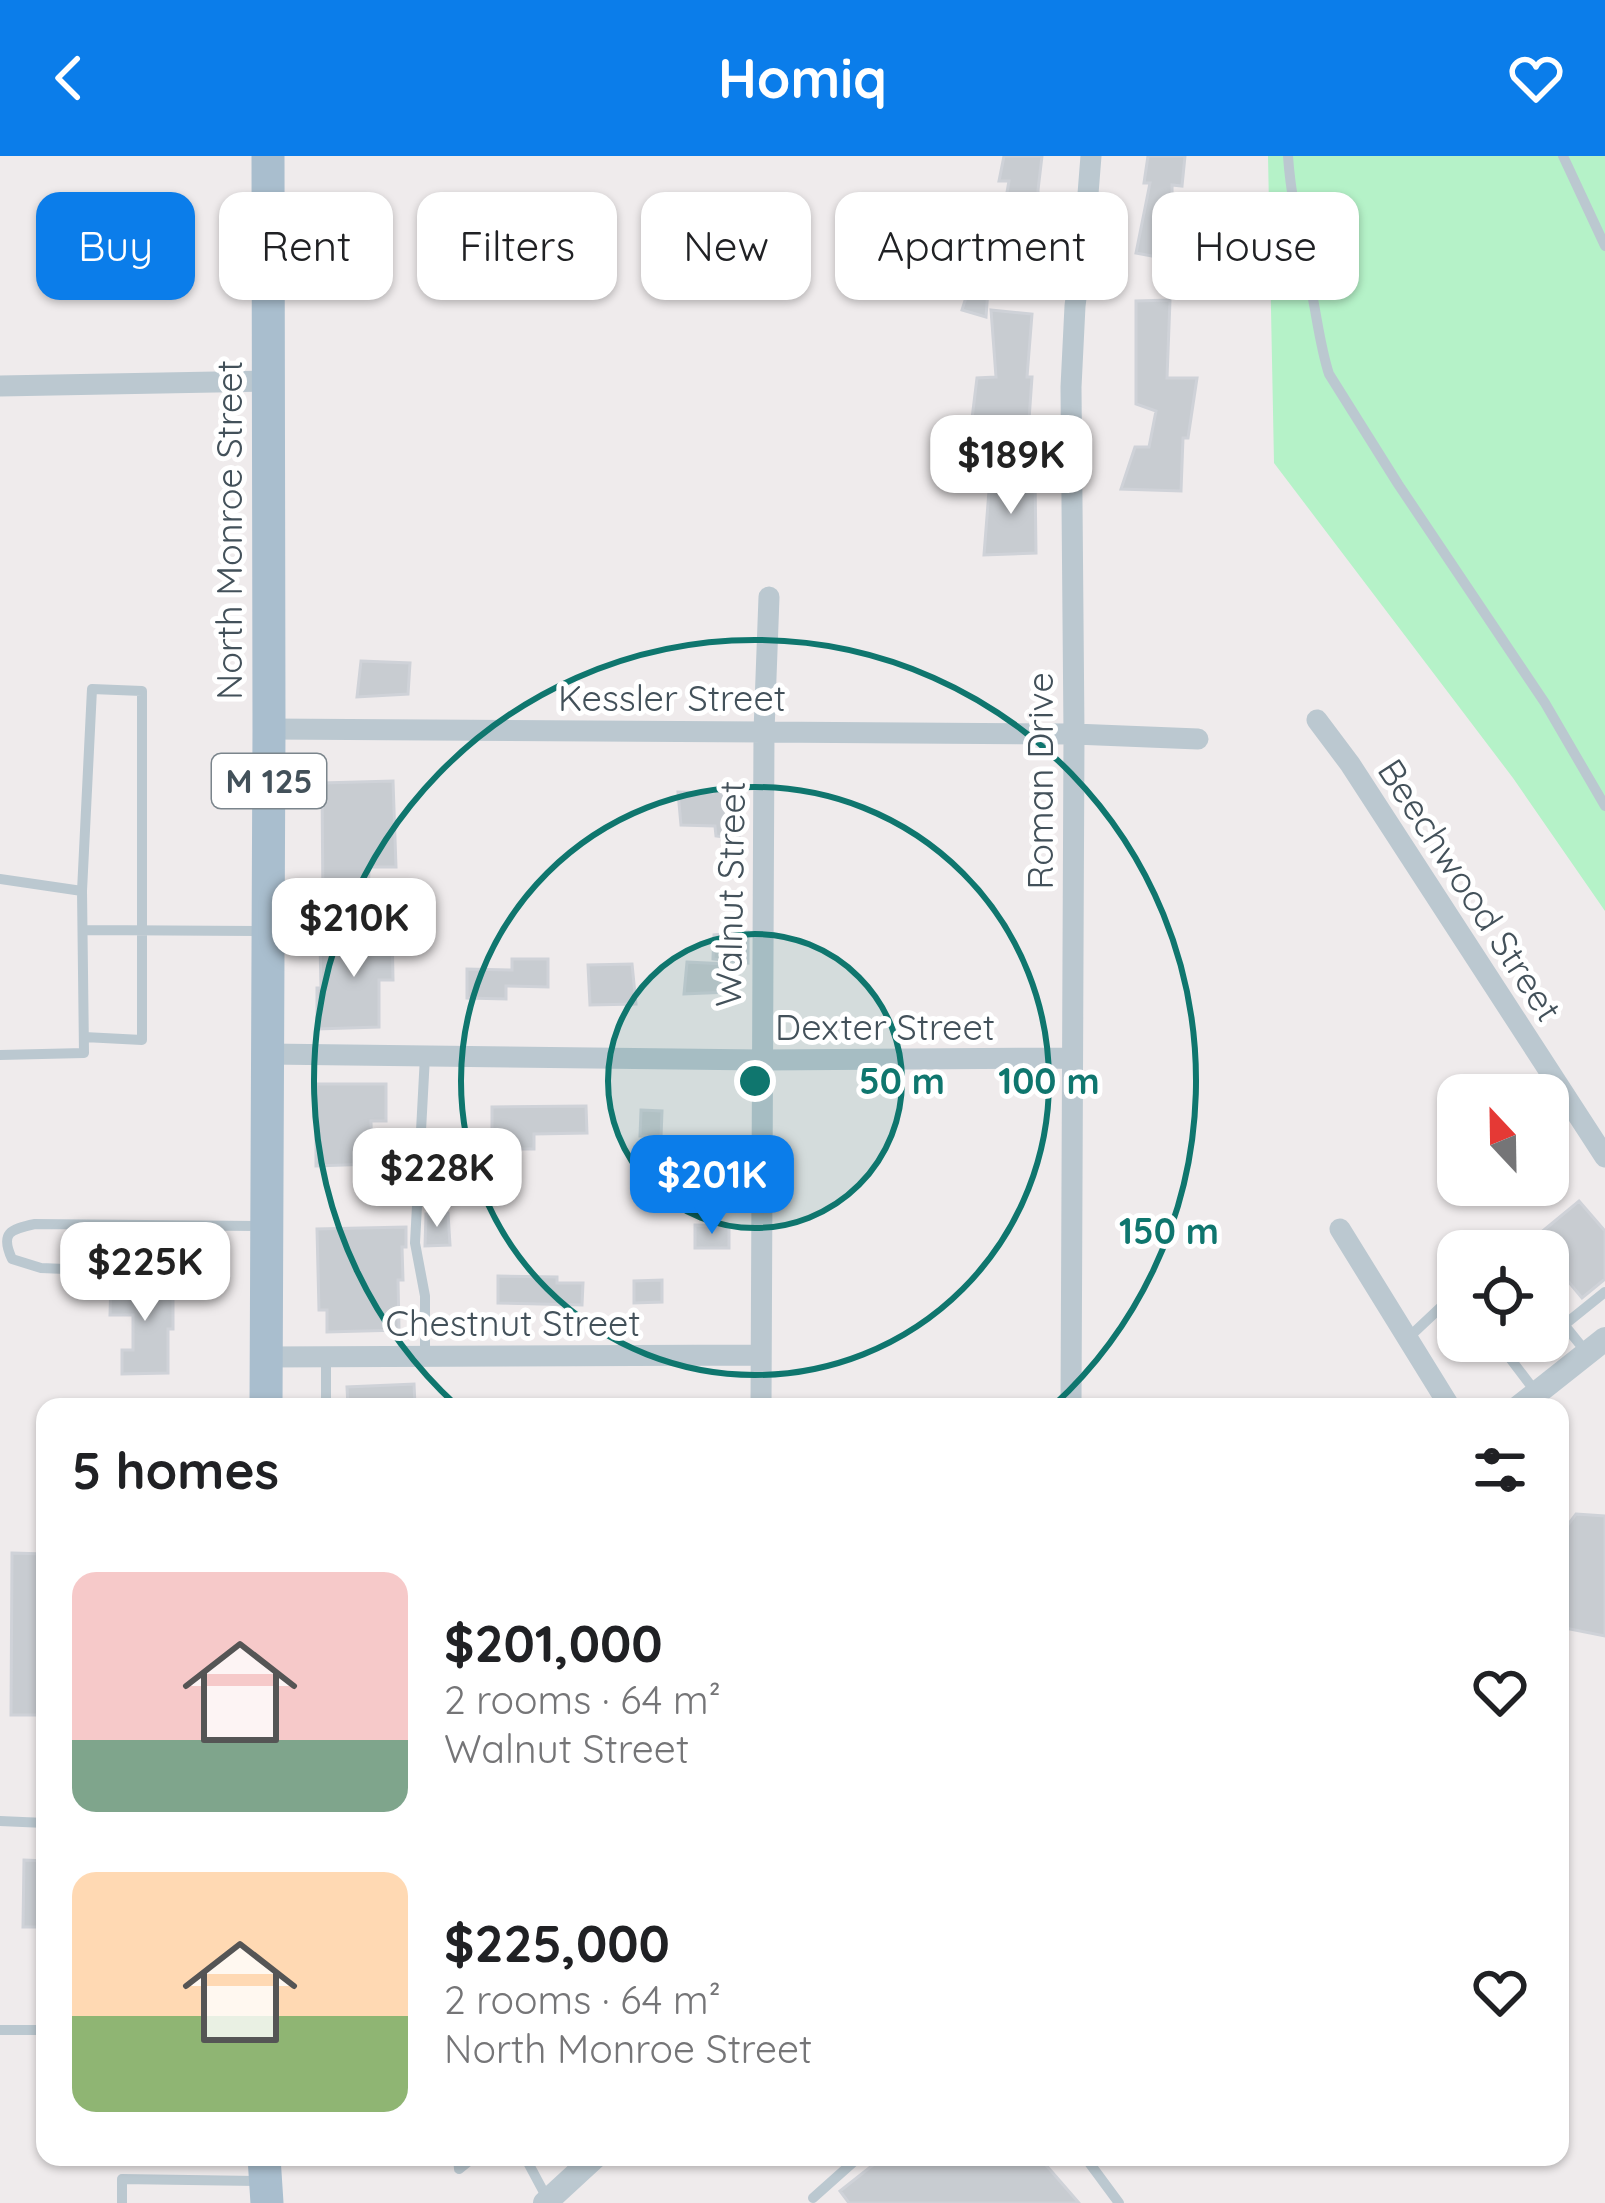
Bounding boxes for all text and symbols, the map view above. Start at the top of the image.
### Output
text: Homiq [718,44,887,112]
icon: back [36,45,102,111]
icon: heart [1503,45,1569,111]
chip: Buy [36,192,195,300]
chip: Rent [219,192,393,300]
chip: Filters [417,192,617,300]
chip: New [641,192,811,300]
chip: Apartment [835,192,1128,300]
chip: House [1152,192,1359,300]
street label: North Monroe Street [206,360,251,700]
pin: $189K [927,415,1095,517]
text: $189K [957,429,1065,478]
street label: Roman Drive [1017,672,1062,890]
street label: Kessler Street [558,675,786,720]
street label: Beechwood Street [1369,750,1572,1029]
road number: M 125 [212,754,326,808]
street label: Walnut Street [705,780,754,1007]
pin: $210K [270,878,438,980]
text: $210K [299,892,409,941]
street label: Dexter Street [775,1004,995,1049]
text: 50 m [859,1058,945,1103]
text: 100 m [998,1058,1100,1103]
centre of rings [734,1060,776,1102]
north arrow [1437,1074,1569,1206]
map controls [1437,1074,1569,1362]
pin: $228K [353,1128,521,1230]
pin: $201K [628,1135,796,1237]
text: $228K [380,1142,494,1191]
text: $201K [657,1149,767,1198]
text: 150 m [1119,1208,1219,1253]
pin: $225K [61,1222,229,1324]
button: locate [1437,1230,1569,1362]
text: $225K [87,1236,203,1285]
street label: Chestnut Street [385,1300,641,1345]
icon: filters [1467,1437,1533,1503]
text: 5 homes [72,1438,279,1502]
text: $201,000 [444,1611,663,1675]
icon: home [168,1620,312,1764]
icon: heart [1467,1659,1533,1725]
text: 2 rooms · 64 m² [444,1675,721,1724]
text: Walnut Street [444,1724,689,1773]
text: $225,000 [444,1911,670,1975]
icon: home [168,1920,312,2064]
icon: heart [1467,1959,1533,2025]
text: 2 rooms · 64 m² [444,1975,721,2024]
text: North Monroe Street [444,2024,812,2073]

